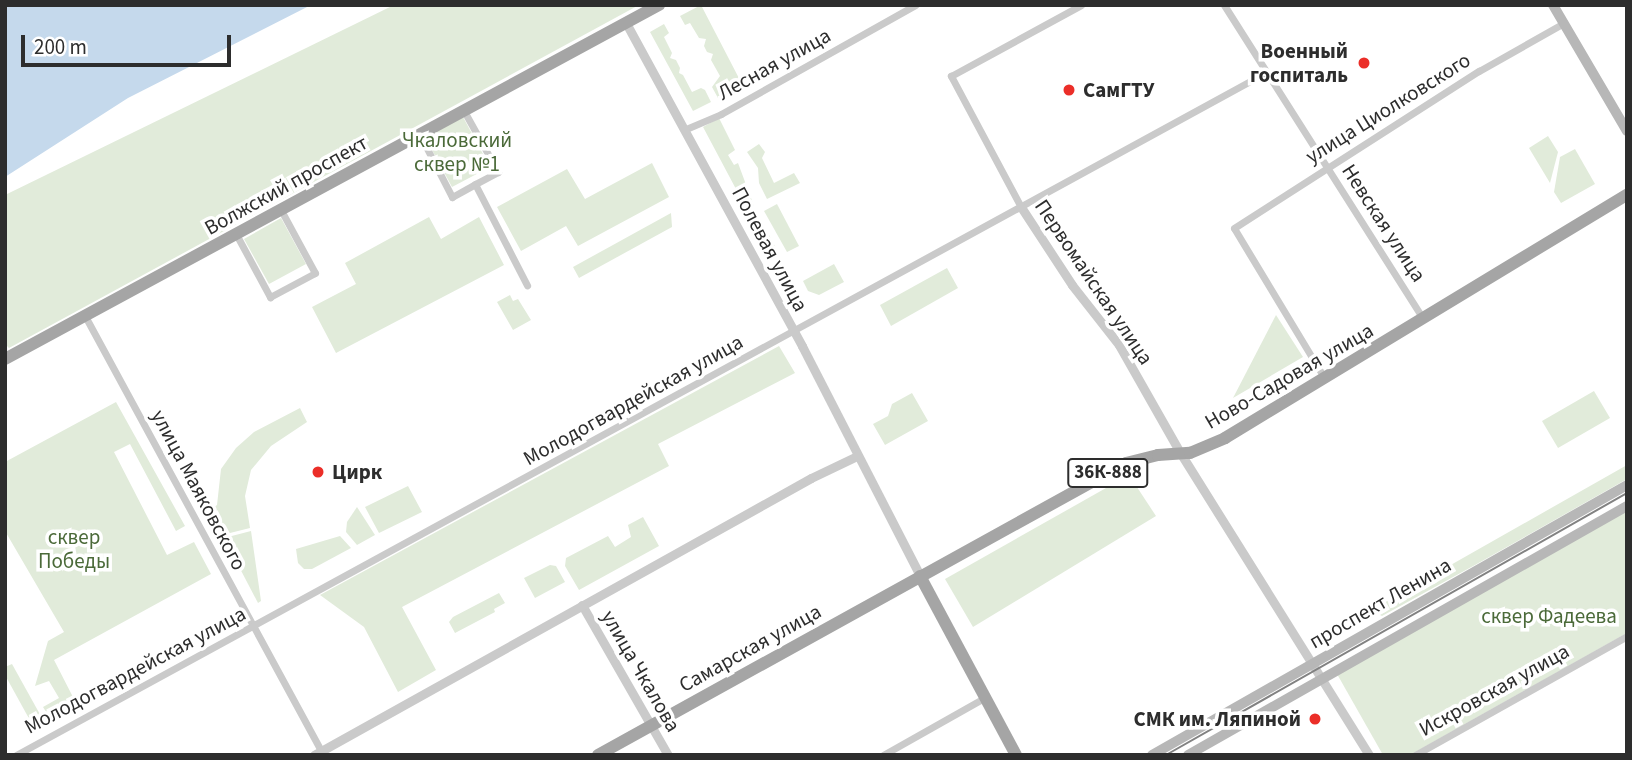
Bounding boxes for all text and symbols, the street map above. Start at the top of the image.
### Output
scale bar [24,21,234,65]
street label: Лесная улица [713,23,835,105]
text: 200 m [34,32,87,62]
place label: Военный госпиталь [1250,38,1348,88]
street label: улица Циолковского [1301,47,1475,169]
marker: Военный госпиталь [1354,53,1374,73]
place label: СамГТУ [1083,77,1154,103]
marker: СамГТУ [1061,82,1077,98]
park label: Чкаловский сквер №1 [402,127,512,177]
street label: Волжский проспект [200,130,372,240]
street label: Невская улица [1337,159,1431,287]
street label: Полевая улица [727,182,813,316]
street label: Первомайская улица [1029,195,1159,369]
street label: Ново-Садовая улица [1200,318,1378,434]
street label: Молодогвардейская улица [519,329,747,471]
street label: улица Маяковского [146,405,252,575]
road number: 36К-888 [1066,458,1150,488]
place label: Цирк [332,459,382,485]
marker: Цирк [310,464,326,480]
park label: сквер Победы [38,524,110,574]
street label: проспект Ленина [1304,552,1456,654]
street label: Самарская улица [675,599,825,697]
street label: Молодогвардейская улица [20,601,250,739]
park label: сквер Фадеева [1481,603,1617,629]
street label: улица Чкалова [596,606,686,736]
street label: Искровская улица [1414,638,1574,742]
place label: СМК им. Ляпиной [1133,706,1301,732]
marker: СМК им. Ляпиной [1307,711,1323,727]

